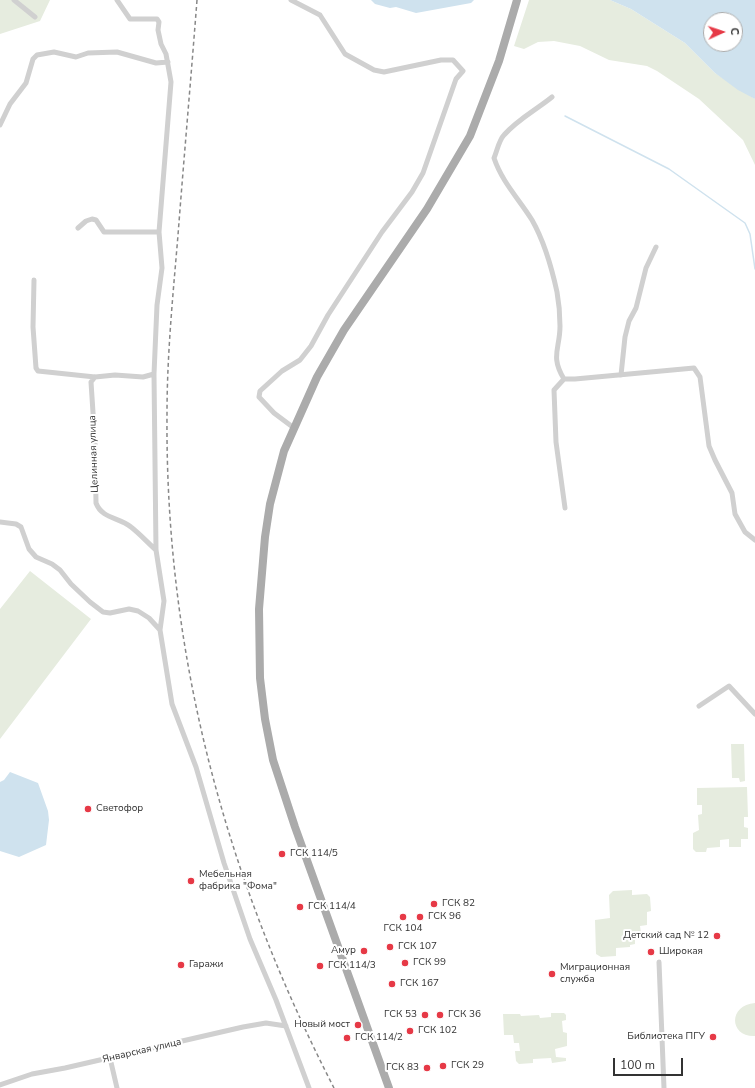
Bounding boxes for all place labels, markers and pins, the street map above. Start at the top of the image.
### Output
place label: Светофор [96,803,143,815]
marker: Светофор [83,804,93,814]
place label: ГСК 114/5 [290,848,338,860]
marker: ГСК 114/5 [277,849,287,859]
place label: Мебельная фабрика "Фома" [199,869,277,892]
marker: Мебельная фабрика "Фома" [186,876,196,886]
place label: ГСК 82 [442,898,475,910]
marker: ГСК 82 [429,899,439,909]
place label: ГСК 114/4 [308,901,356,913]
marker: ГСК 114/4 [295,902,305,912]
place label: ГСК 96 [428,911,461,923]
marker: ГСК 104 [398,912,408,922]
marker: ГСК 96 [415,912,425,922]
place label: ГСК 104 [383,923,423,935]
place label: Детский сад № 12 [623,930,709,942]
marker: Детский сад № 12 [712,931,722,941]
place label: ГСК 107 [398,941,437,953]
marker: ГСК 107 [385,942,395,952]
place label: Амур [331,945,356,957]
marker: Амур [359,946,369,956]
place label: Широкая [659,946,703,958]
marker: Широкая [646,947,656,957]
place label: ГСК 99 [413,957,446,969]
marker: ГСК 99 [400,958,410,968]
place label: Гаражи [189,959,223,971]
marker: Гаражи [176,960,186,970]
place label: ГСК 114/3 [328,960,376,972]
marker: ГСК 114/3 [315,961,325,971]
place label: Миграционная служба [560,962,630,986]
marker: Миграционная служба [547,969,557,979]
place label: ГСК 167 [400,978,439,990]
marker: ГСК 167 [387,979,397,989]
place label: ГСК 53 [384,1009,417,1021]
place label: ГСК 36 [448,1009,481,1021]
marker: ГСК 53 [420,1010,430,1020]
marker: ГСК 36 [435,1010,445,1020]
place label: Новый мост [294,1019,350,1031]
marker: Новый мост [353,1020,363,1030]
place label: ГСК 102 [418,1025,457,1037]
marker: ГСК 102 [405,1026,415,1036]
place label: Библиотека ПГУ [627,1031,705,1043]
place label: ГСК 114/2 [355,1032,403,1044]
marker: Библиотека ПГУ [708,1032,718,1042]
marker: ГСК 114/2 [342,1033,352,1043]
place label: ГСК 29 [451,1060,484,1072]
marker: ГСК 29 [438,1061,448,1071]
place label: ГСК 83 [386,1062,419,1074]
marker: ГСК 83 [422,1063,432,1073]

